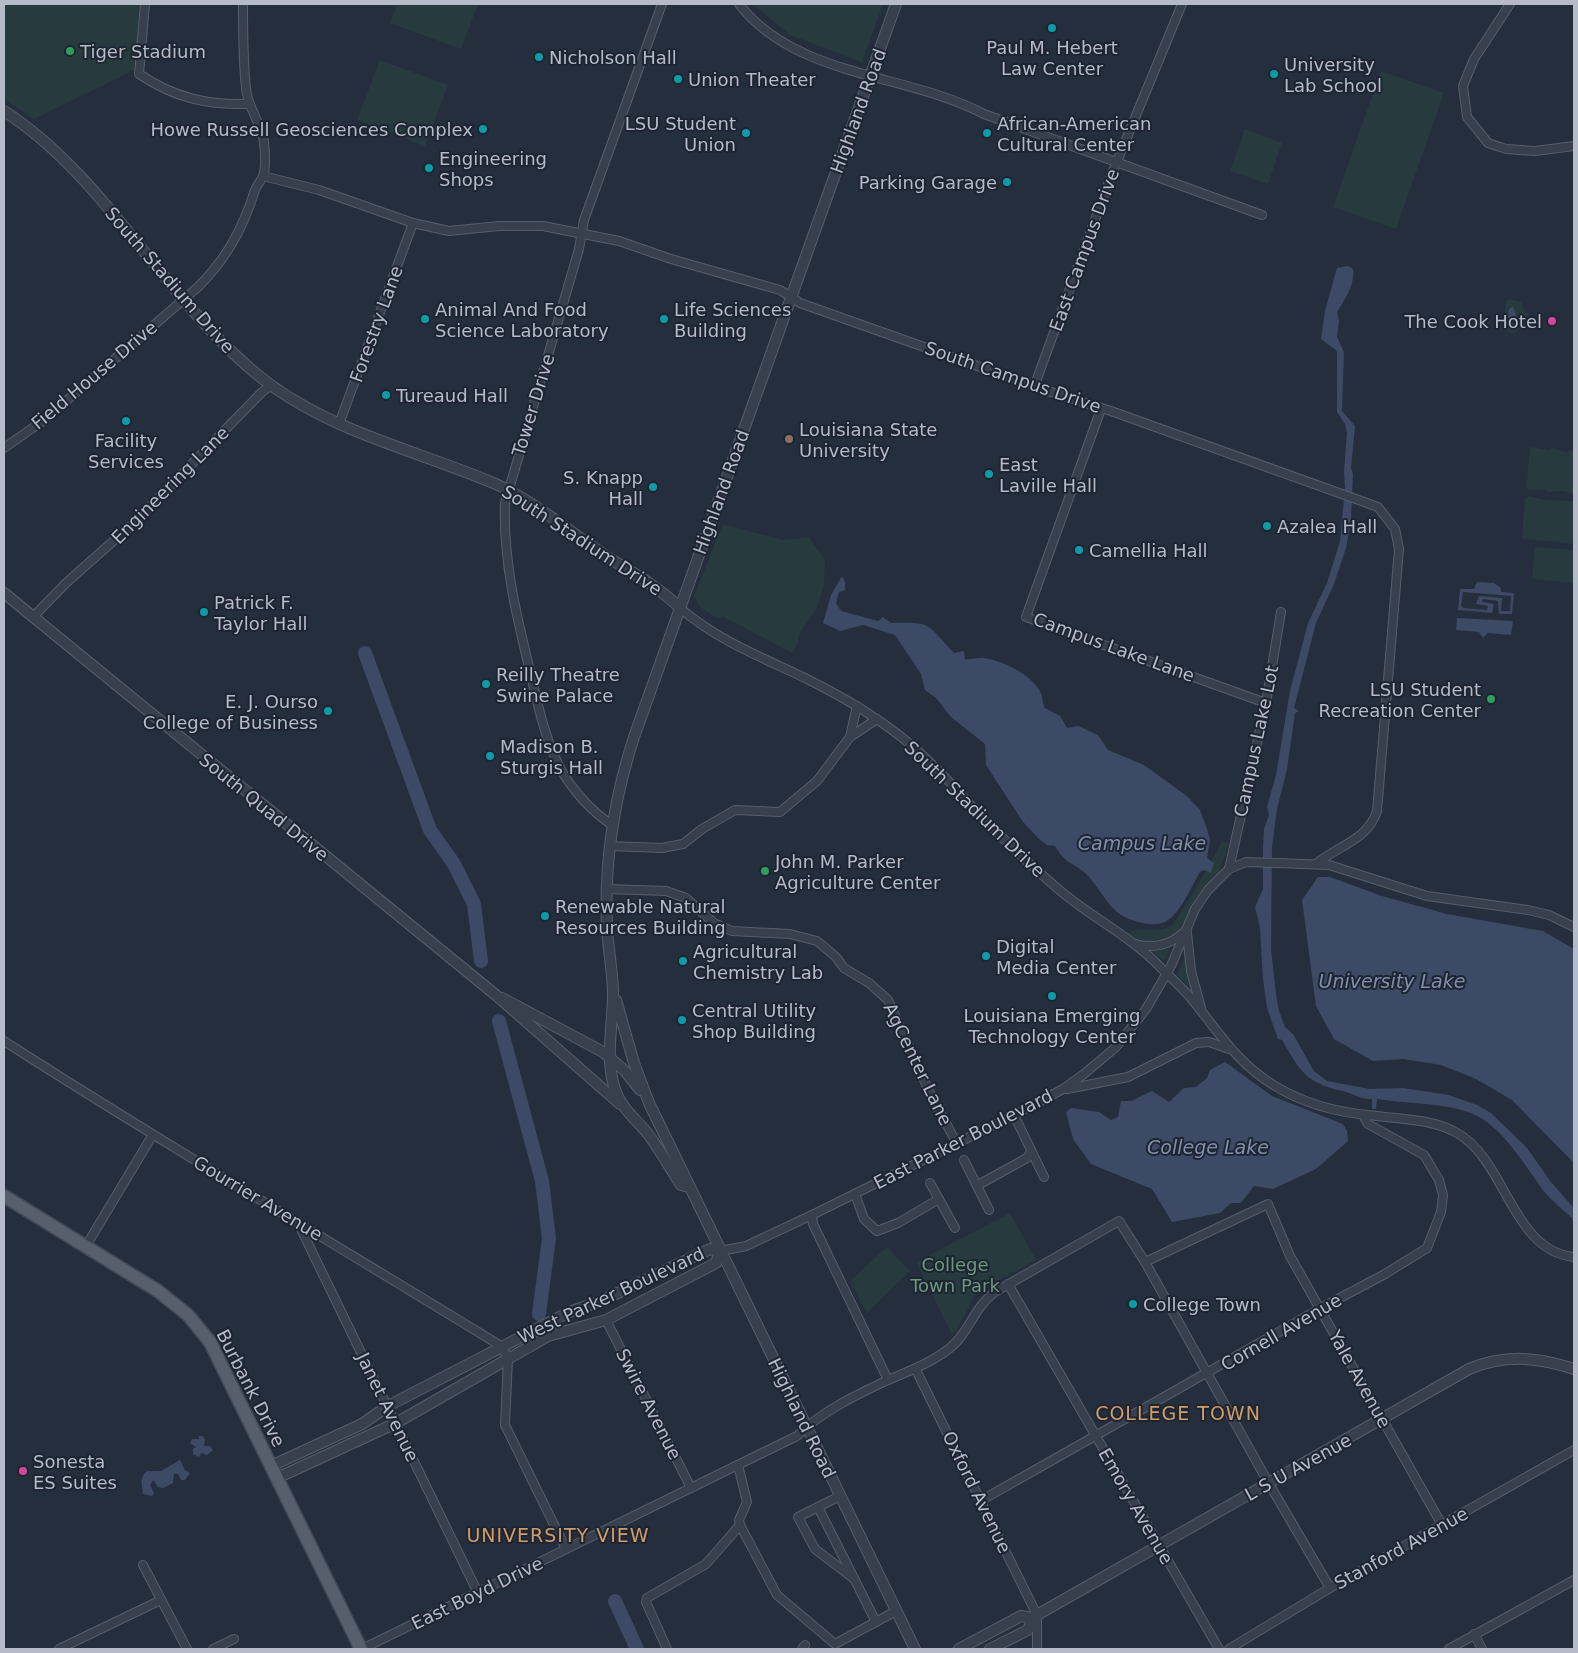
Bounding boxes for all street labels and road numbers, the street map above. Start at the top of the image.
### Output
street label: Highland Road [826,46,890,176]
street label: East Campus Drive [1045,166,1123,334]
street label: South Stadium Drive [101,203,239,357]
street label: Forestry Lane [345,263,407,385]
street label: Field House Drive [27,316,161,434]
street label: South Campus Drive [922,337,1104,417]
street label: Tower Drive [507,351,559,460]
street label: Engineering Lane [107,422,233,548]
street label: Highland Road [689,427,753,557]
street label: South Stadium Drive [498,480,666,600]
street label: Campus Lake Lane [1030,608,1198,686]
street label: Campus Lake Lot [1230,663,1282,819]
street label: South Stadium Drive [901,737,1049,881]
street label: South Quad Drive [195,749,333,865]
street label: AgCenter Lane [879,999,957,1129]
street label: East Parker Boulevard [870,1085,1056,1193]
street label: Gourrier Avenue [190,1151,326,1245]
street label: West Parker Boulevard [514,1242,708,1348]
street label: Cornell Avenue [1217,1289,1345,1375]
street label: Burbank Drive [212,1326,290,1450]
street label: Yale Avenue [1324,1326,1395,1431]
street label: Swire Avenue [612,1345,686,1463]
street label: Janet Avenue [352,1348,423,1465]
street label: Highland Road [764,1354,840,1482]
street label: Oxford Avenue [938,1428,1016,1556]
street label: L S U Avenue [1241,1429,1355,1505]
street label: Emory Avenue [1094,1444,1178,1568]
street label: Stanford Avenue [1331,1503,1471,1593]
street label: East Boyd Drive [408,1552,546,1634]

